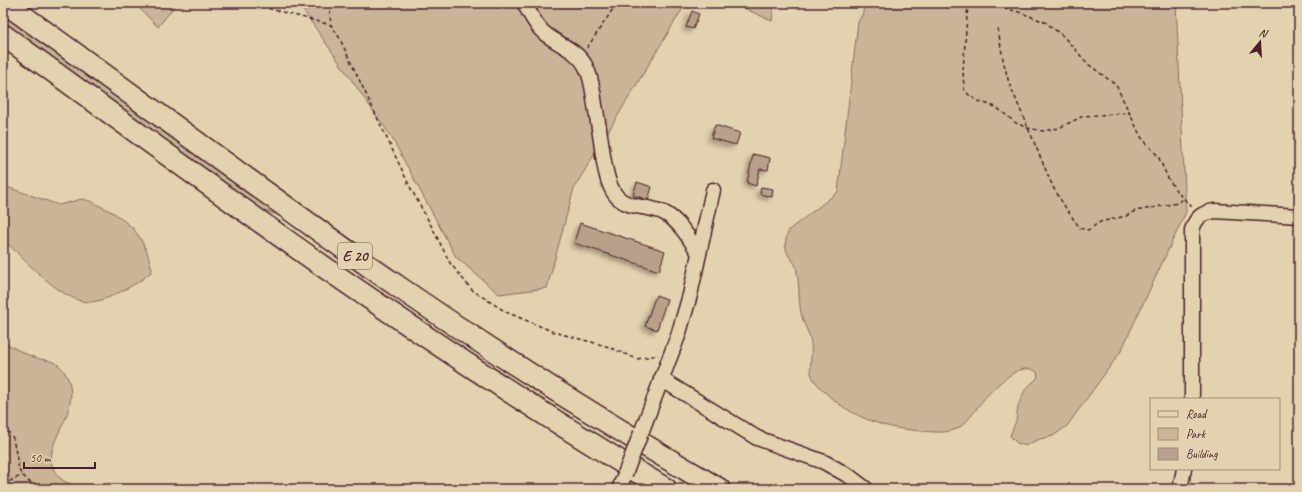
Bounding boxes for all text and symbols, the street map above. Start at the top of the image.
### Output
north arrow [1240,22,1280,62]
text: N [1258,25,1271,41]
road number: E 20 [338,243,372,269]
legend [1150,398,1280,470]
text: Road [1186,406,1208,422]
text: Park [1186,426,1207,442]
scale bar [24,444,95,470]
text: Building [1186,446,1218,462]
text: 50 m [30,450,52,466]

